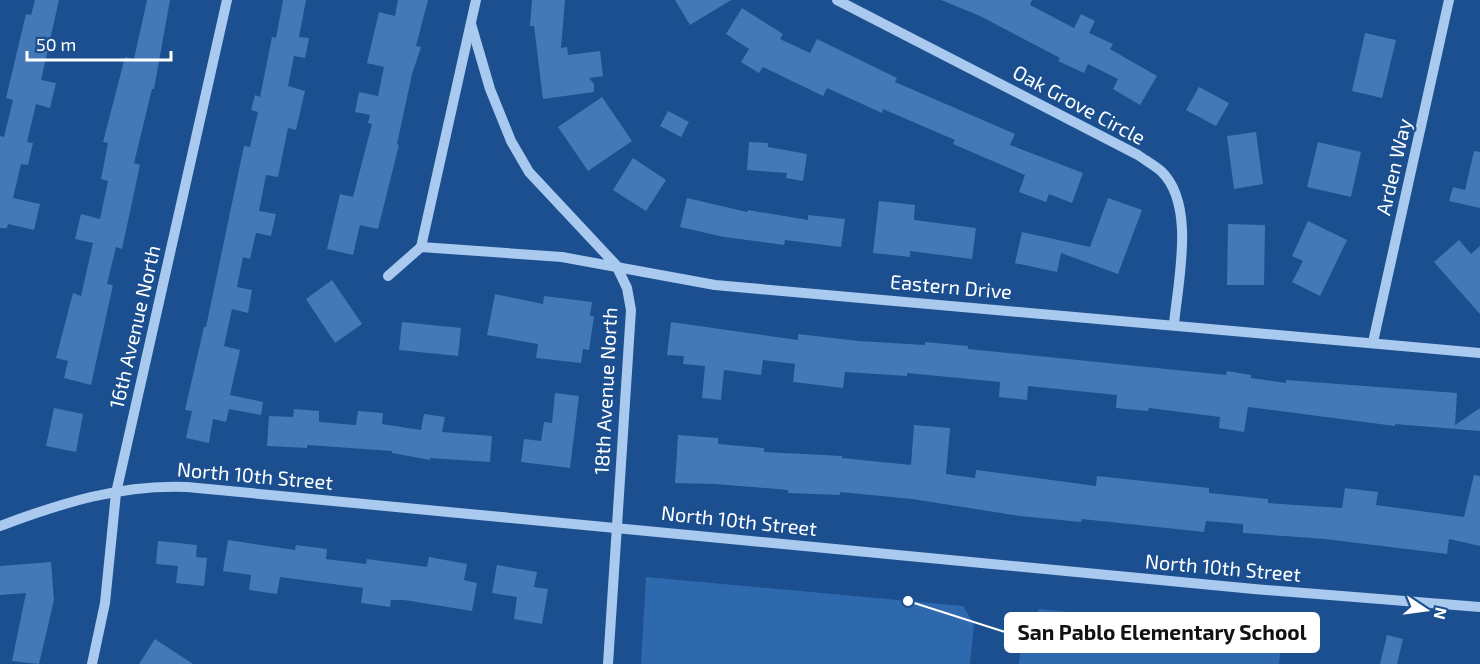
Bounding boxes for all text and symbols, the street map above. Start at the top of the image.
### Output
scale bar [27,24,171,62]
text: 50 m [36,33,76,55]
street label: Oak Grove Circle [1009,59,1150,149]
street label: Arden Way [1370,116,1416,217]
street label: 16th Avenue North [104,243,164,411]
street label: Eastern Drive [889,269,1013,303]
street label: 18th Avenue North [589,307,621,475]
street label: North 10th Street [176,456,334,494]
street label: North 10th Street [660,500,819,540]
street label: North 10th Street [1144,548,1302,586]
north arrow [1396,580,1456,640]
text: N [1431,606,1452,621]
callout: San Pablo Elementary School [1005,613,1319,652]
text: San Pablo Elementary School [1017,619,1307,645]

